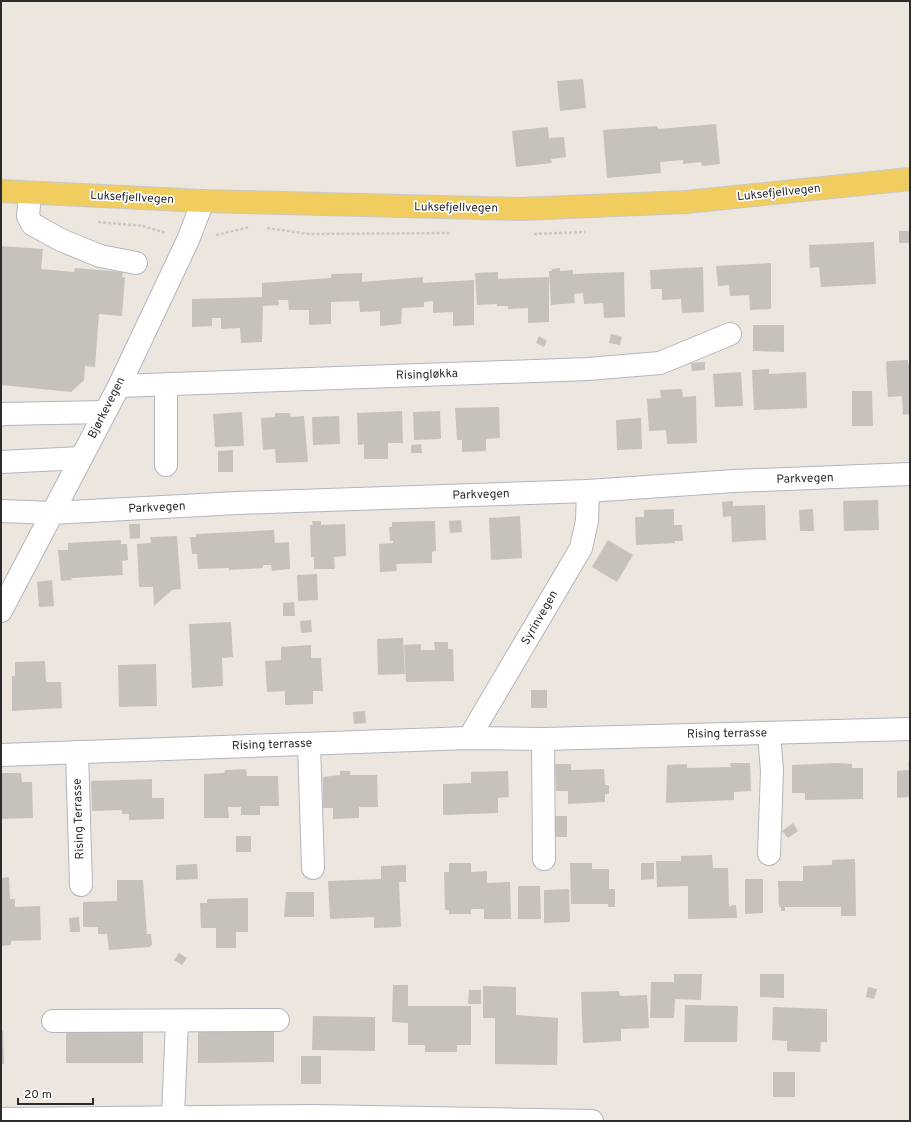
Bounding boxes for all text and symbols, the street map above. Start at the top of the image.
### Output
street label: Luksefjellvegen [736,181,822,205]
street label: Luksefjellvegen [90,188,174,208]
street label: Luksefjellvegen [414,199,498,217]
street label: Risingløkka [396,366,458,384]
street label: Bjørkevegen [85,374,129,442]
street label: Parkvegen [776,470,834,488]
street label: Parkvegen [452,486,510,504]
street label: Parkvegen [128,499,186,517]
street label: Syrinvegen [518,588,562,648]
street label: Rising terrasse [687,725,767,743]
street label: Rising terrasse [232,736,312,754]
street label: Rising Terrasse [70,778,88,860]
scale bar [18,1080,93,1106]
text: 20 m [24,1087,52,1103]

